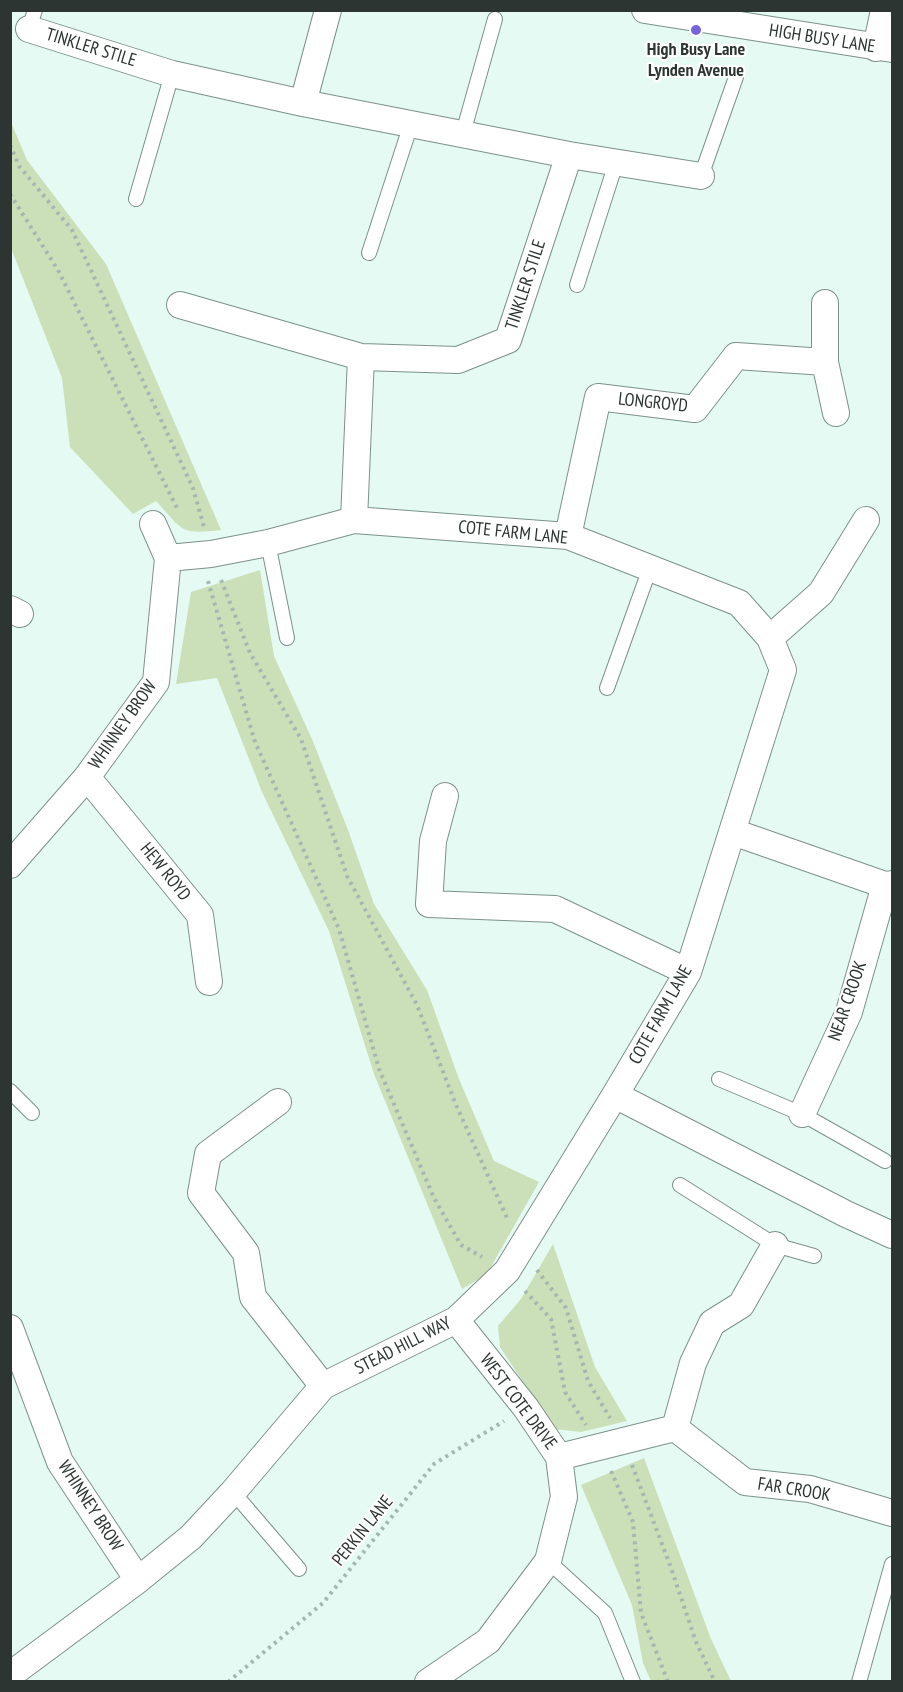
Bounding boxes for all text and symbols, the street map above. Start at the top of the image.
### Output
street label: HIGH BUSY LANE [767,20,877,58]
marker: High Busy Lane Lynden Avenue [689,23,703,37]
street label: TINKLER STILE [43,24,139,72]
place label: High Busy Lane Lynden Avenue [647,39,745,82]
street label: TINKLER STILE [501,237,551,333]
street label: LONGROYD [617,389,689,417]
street label: COTE FARM LANE [457,517,569,549]
street label: WHINNEY BROW [85,676,161,774]
street label: HEW ROYD [135,839,195,905]
street label: NEAR CROOK [824,958,872,1044]
street label: COTE FARM LANE [625,962,697,1068]
street label: STEAD HILL WAY [351,1313,455,1379]
street label: WEST COTE DRIVE [475,1350,561,1454]
street label: WHINNEY BROW [53,1457,127,1555]
street label: FAR CROOK [756,1474,832,1506]
street label: PERKIN LANE [328,1491,398,1571]

